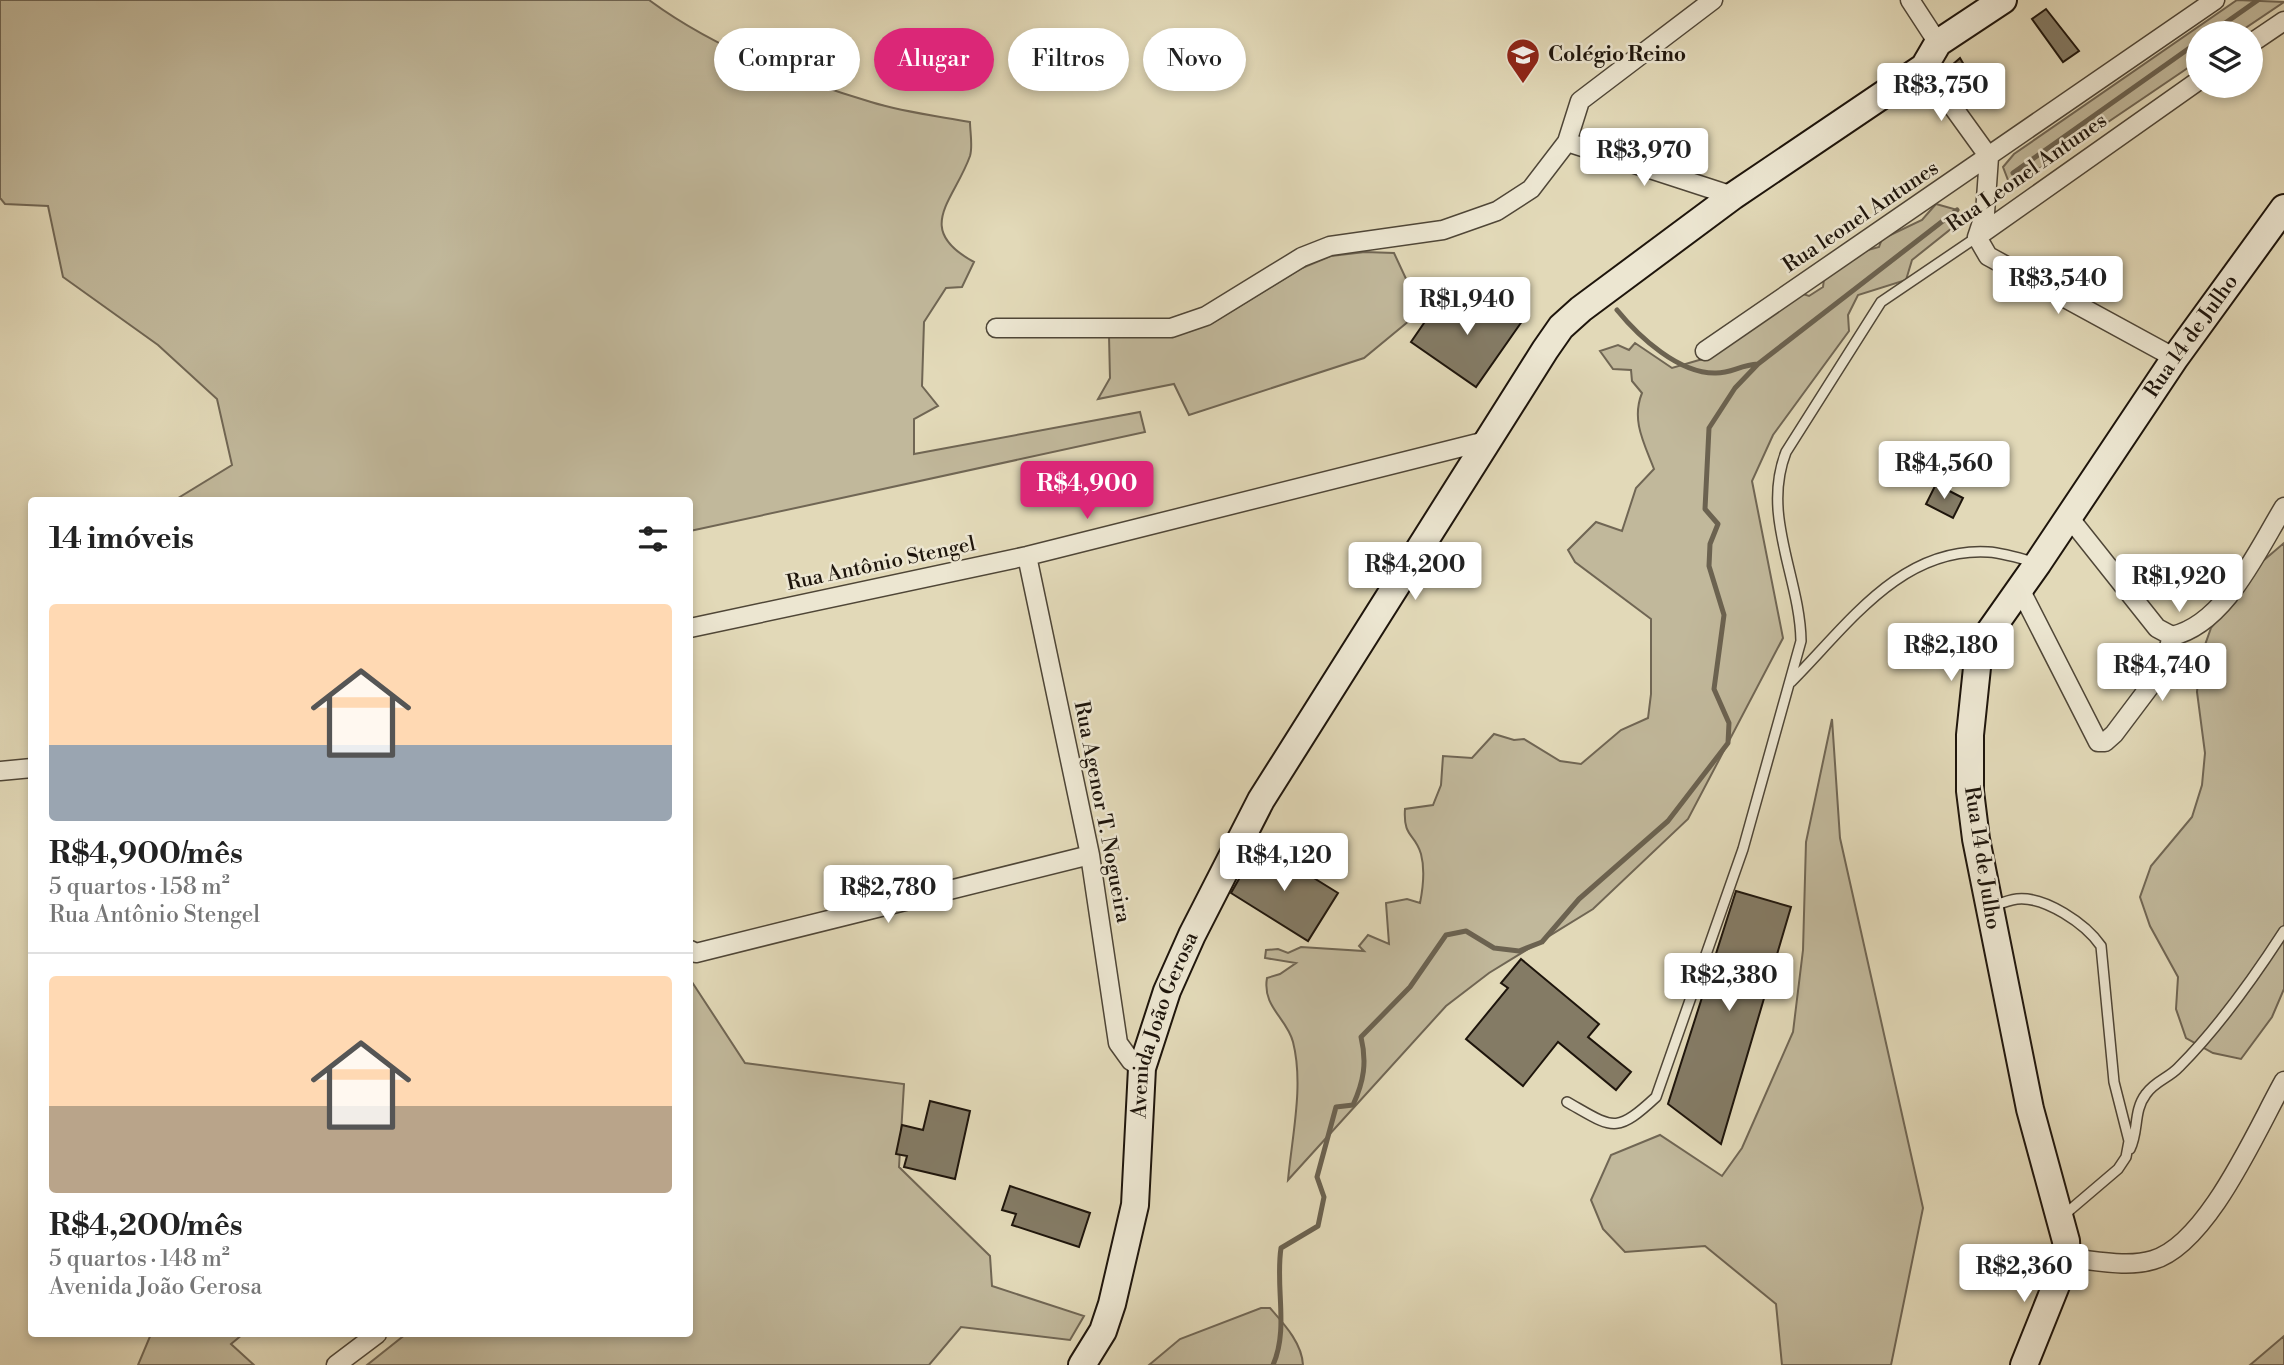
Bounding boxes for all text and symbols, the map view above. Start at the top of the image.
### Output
map controls [2186,21,2263,98]
button: layers [2186,21,2263,98]
chip: Comprar [714,28,860,91]
chip: Alugar [874,28,994,91]
chip: Filtros [1008,28,1129,91]
chip: Novo [1143,28,1246,91]
school or university icon: Colégio Reino [1504,36,1542,85]
place label: Colégio Reino [1548,42,1686,68]
pin: R$3,750 [1876,64,2006,123]
text: R$3,750 [1893,72,1989,100]
street label: Rua Leonel Antunes [1942,108,2112,238]
pin: R$3,970 [1579,128,1709,188]
text: R$3,970 [1596,137,1692,165]
street label: Rua leonel Antunes [1778,155,1944,279]
pin: R$3,540 [1993,256,2123,316]
text: R$3,540 [2009,265,2107,293]
street label: Rua 14 de Julho [2139,270,2244,403]
pin: R$1,940 [1402,278,1532,337]
text: R$1,940 [1419,286,1515,314]
pin: R$4,560 [1879,442,2009,501]
text: R$4,560 [1895,450,1993,478]
pin: R$4,900 [1022,462,1152,521]
text: R$4,900 [1036,470,1138,498]
text: 14 imóveis [49,520,194,558]
icon: filters [634,520,672,558]
street label: Rua Antônio Stengel [784,531,978,597]
pin: R$4,200 [1350,542,1480,602]
text: R$4,200 [1365,551,1466,579]
pin: R$1,920 [2114,554,2244,614]
text: R$1,920 [2132,563,2226,591]
pin: R$2,180 [1886,624,2016,683]
text: R$2,180 [1904,632,1998,660]
pin: R$4,740 [2097,644,2227,703]
icon: home [298,650,424,776]
text: R$4,740 [2113,652,2211,680]
street label: Rua Agenor T. Nogueira [1068,699,1136,925]
street label: Rua 14 de Julho [1958,784,2006,932]
pin: R$4,120 [1219,834,1349,893]
text: R$4,900/mês [49,835,243,873]
text: R$4,120 [1236,842,1332,870]
pin: R$2,780 [823,866,953,925]
text: 5 quartos · 158 m² [49,873,230,901]
text: R$2,780 [840,874,936,902]
text: Rua Antônio Stengel [49,901,260,929]
street label: Avenida João Gerosa [1126,928,1205,1120]
pin: R$2,380 [1664,954,1794,1013]
text: R$2,380 [1680,962,1778,990]
icon: home [298,1022,424,1148]
text: R$4,200/mês [49,1207,243,1245]
pin: R$2,360 [1959,1244,2089,1304]
text: 5 quartos · 148 m² [49,1245,230,1273]
text: R$2,360 [1975,1253,2073,1281]
text: Avenida João Gerosa [49,1273,262,1301]

